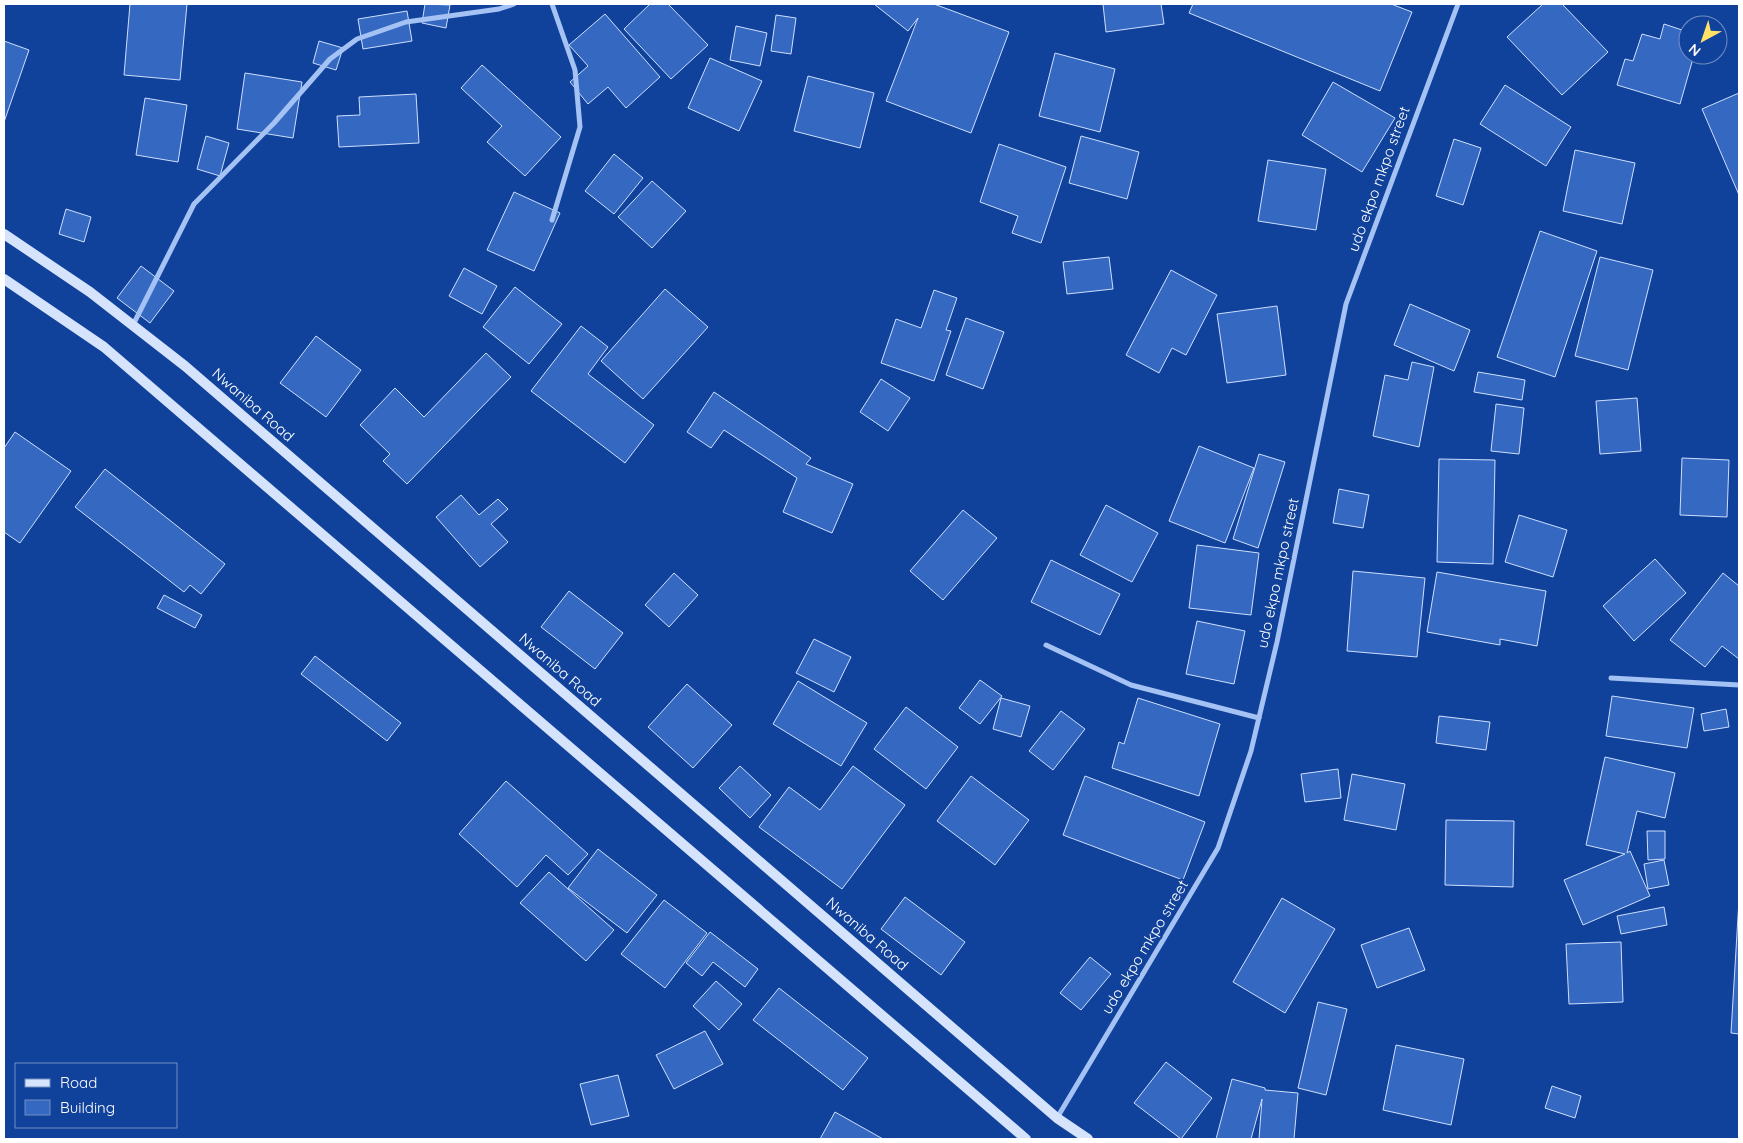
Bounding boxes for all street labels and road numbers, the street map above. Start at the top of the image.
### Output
street label: udo ekpo mkpo street [1343,104,1414,254]
street label: Nwaniba Road [208,364,298,445]
street label: udo ekpo mkpo street [1252,496,1303,650]
street label: Nwaniba Road [515,629,605,710]
street label: udo ekpo mkpo street [1097,876,1192,1017]
street label: Nwaniba Road [822,893,912,974]

